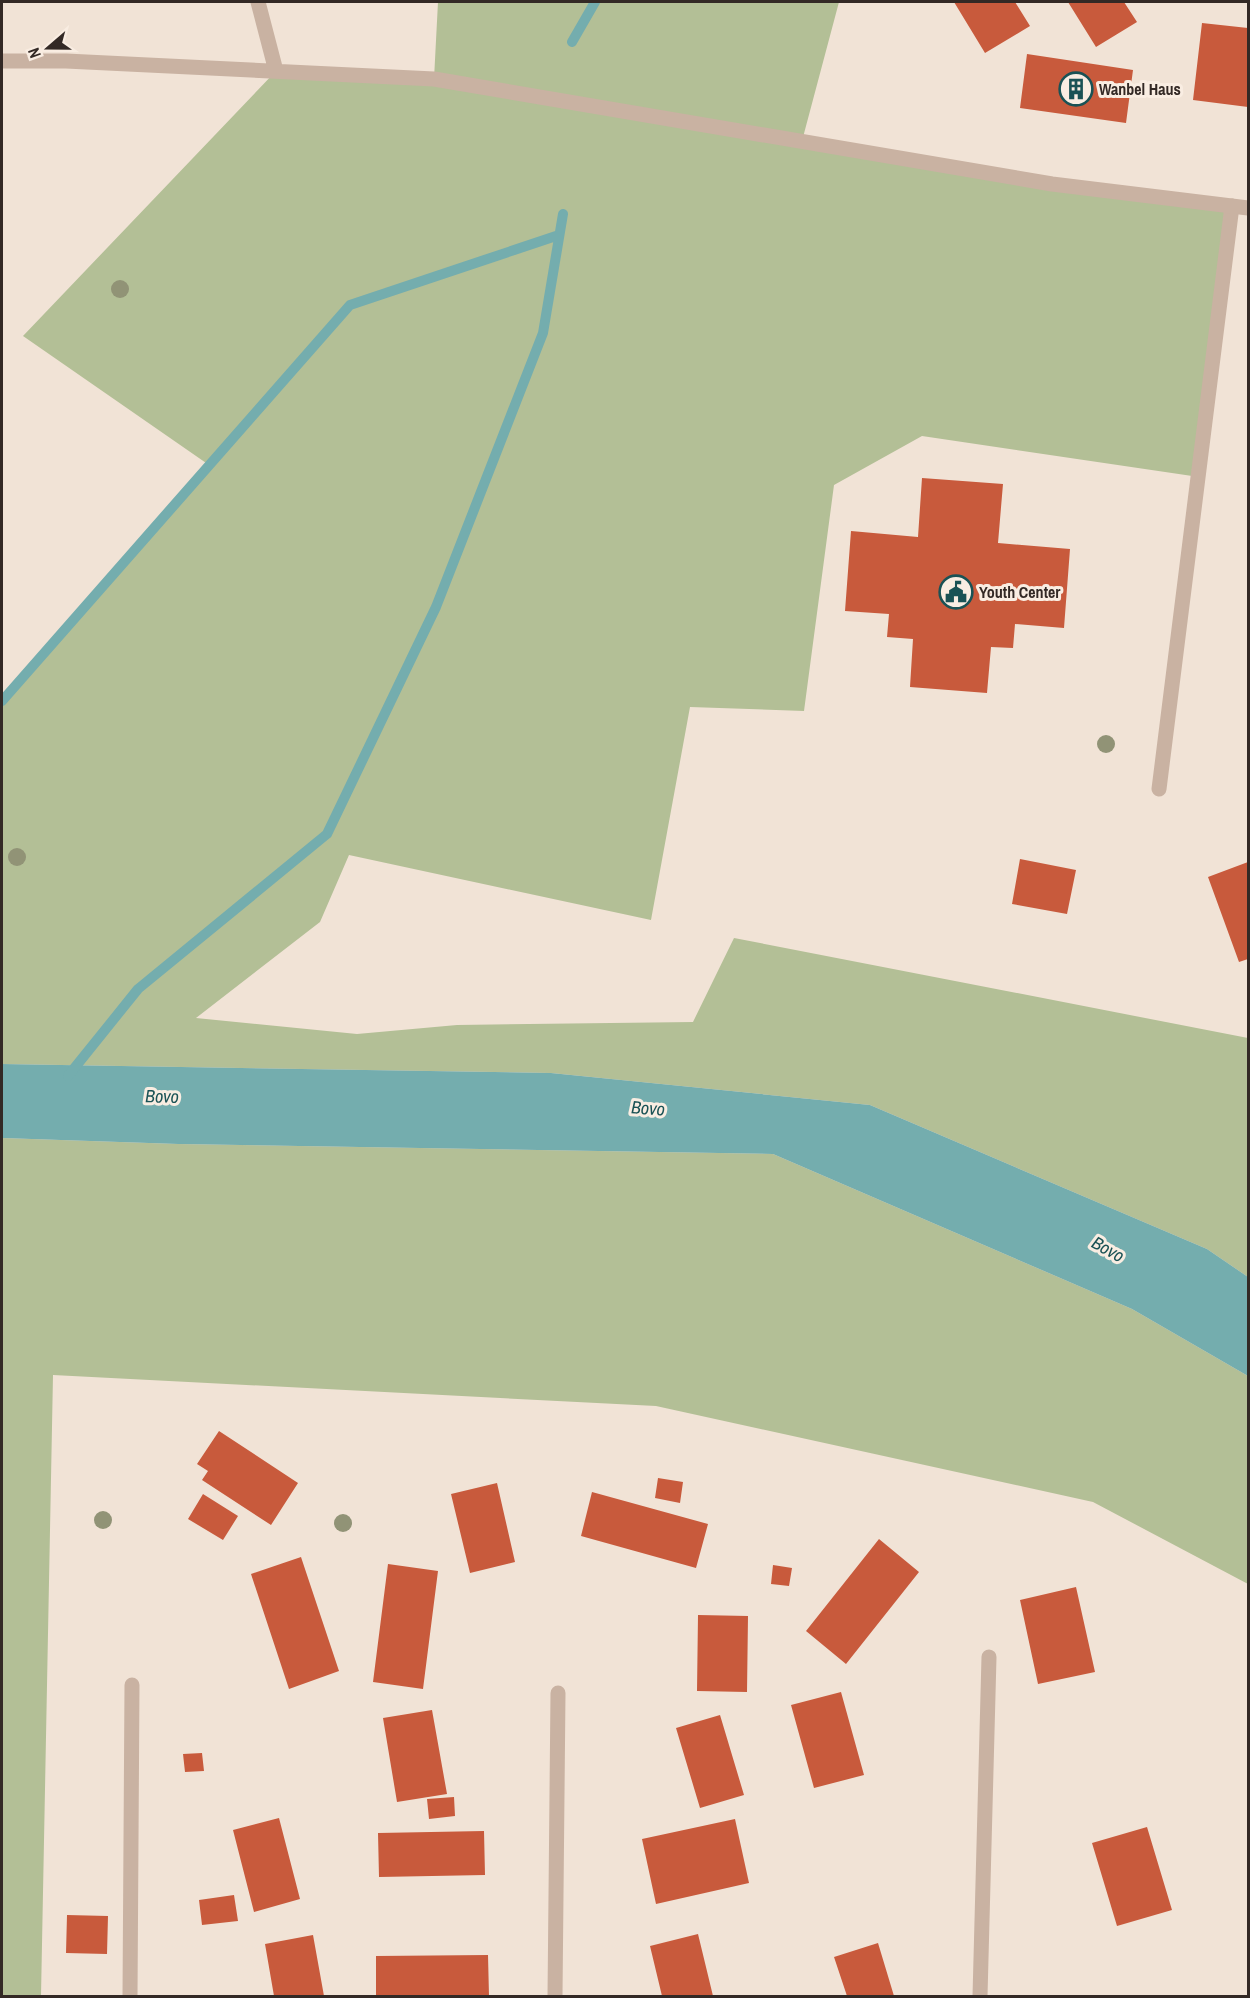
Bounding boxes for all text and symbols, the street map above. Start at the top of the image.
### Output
north arrow [18,18,78,78]
text: N [22,45,46,61]
building icon: Wanbel Haus [1058,71,1094,107]
place label: Wanbel Haus [1099,78,1181,100]
public building icon: Youth Center [938,574,974,610]
place label: Youth Center [979,581,1061,603]
water label: Bovo [145,1083,179,1109]
water label: Bovo [630,1094,666,1122]
water label: Bovo [1087,1230,1129,1268]

